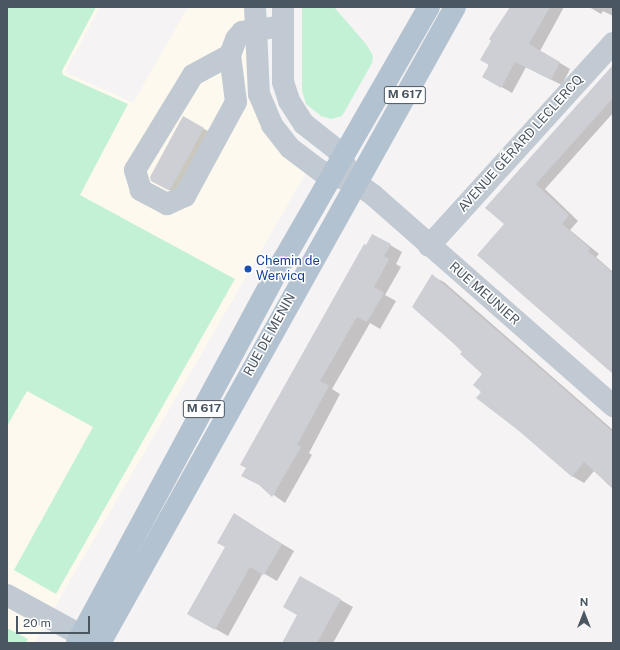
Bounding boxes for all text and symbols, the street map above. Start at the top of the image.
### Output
street label: AVENUE GÉRARD LECLERCQ [455,72,587,216]
road number: M 617 [383,85,427,105]
place label: Chemin de Wervicq [256,254,320,285]
street label: RUE MEUNIER [446,259,522,329]
marker: Chemin de Wervicq [243,264,253,274]
street label: RUE DE MENIN [241,291,299,379]
road number: M 617 [182,399,226,419]
north arrow [564,594,604,634]
text: N [580,596,588,608]
scale bar [18,608,92,634]
text: 20 m [23,616,51,630]

